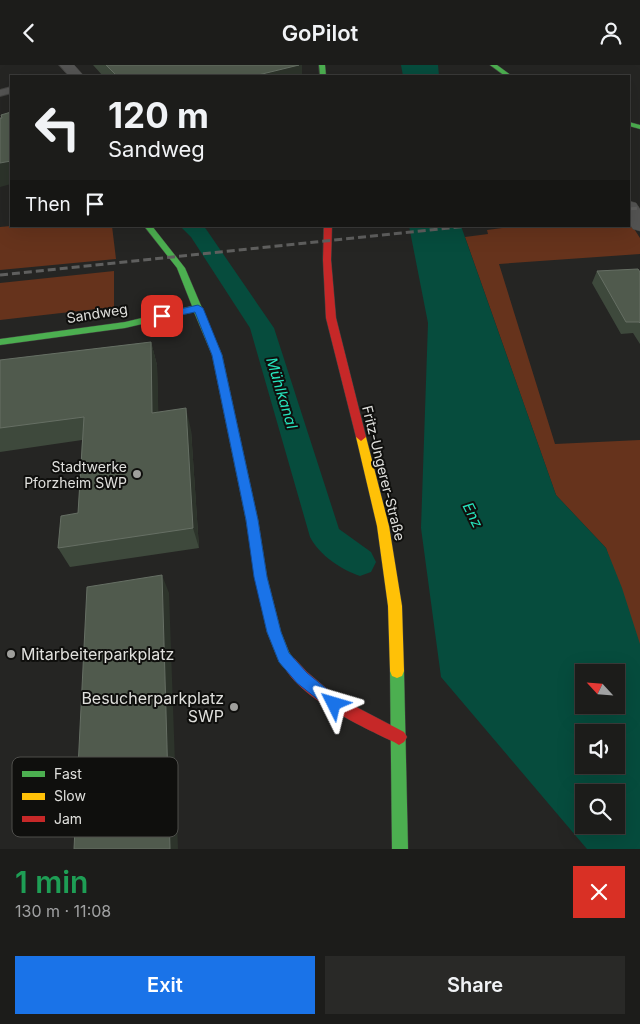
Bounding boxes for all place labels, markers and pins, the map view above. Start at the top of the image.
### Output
pin [141,295,183,337]
place label: Stadtwerke Pforzheim SWP [24,458,127,491]
marker: Stadtwerke Pforzheim SWP [131,468,143,480]
place label: Mitarbeiterparkplatz [21,644,174,664]
marker: Mitarbeiterparkplatz [5,648,17,660]
place label: Besucherparkplatz SWP [81,688,224,726]
marker: Besucherparkplatz SWP [228,701,240,713]

